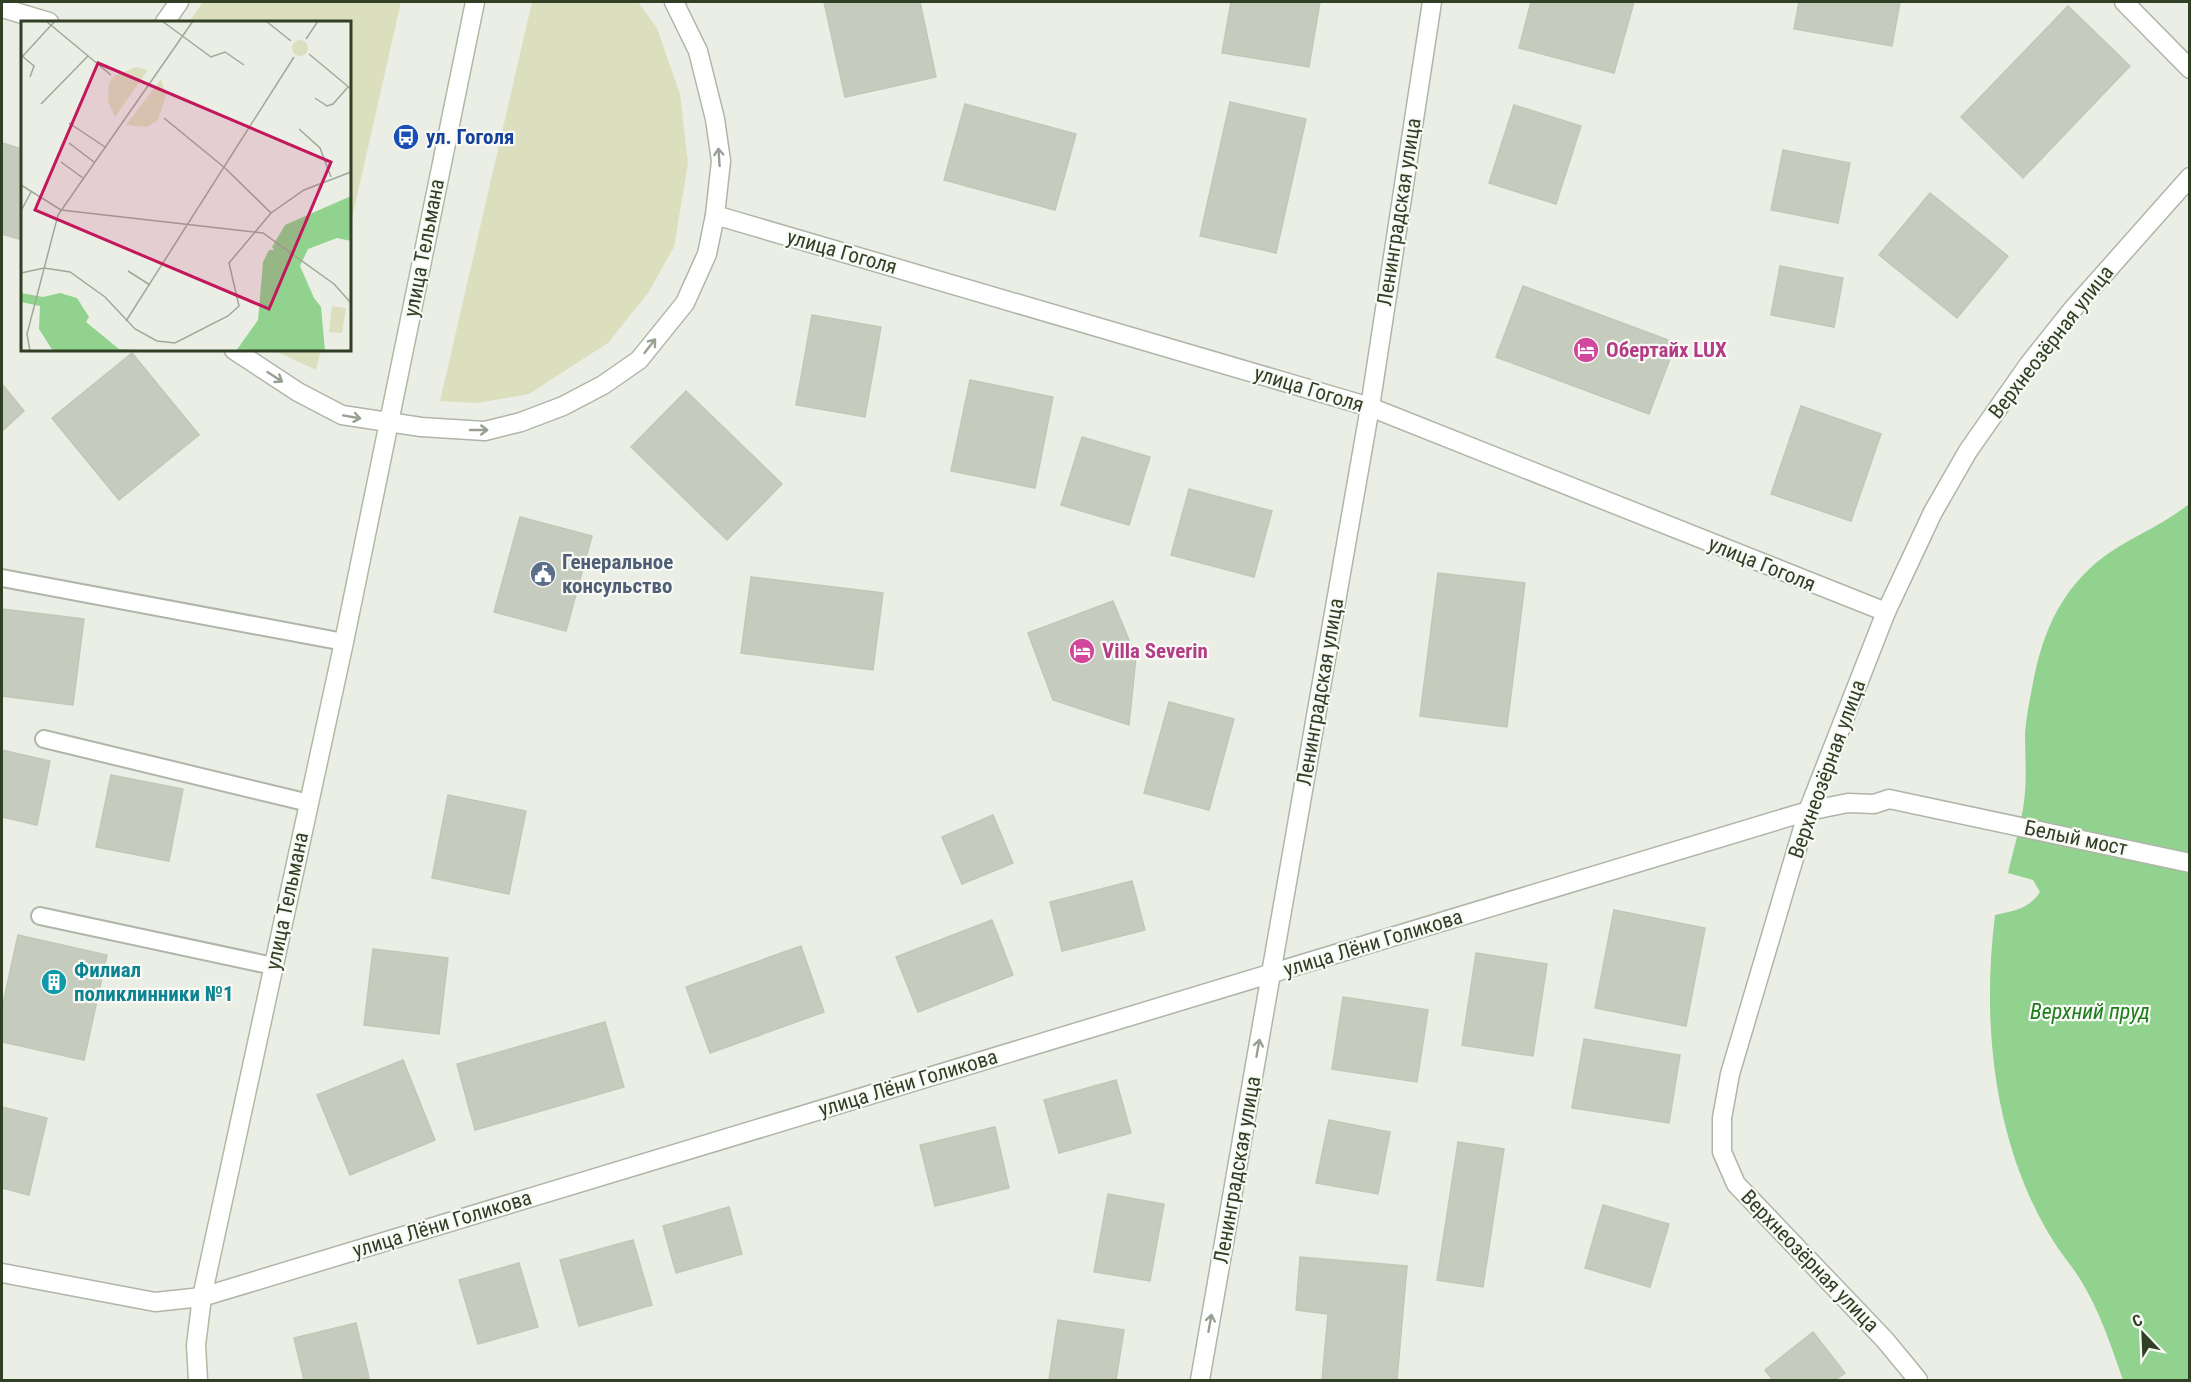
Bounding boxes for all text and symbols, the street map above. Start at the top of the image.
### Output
inset map [21,21,351,351]
street label: Ленинградская улица [1372,116,1426,308]
bus stop icon: ул. Гоголя [391,122,421,152]
place label: ул. Гоголя [426,125,514,149]
one-way arrow [714,147,725,167]
street label: улица Тельмана [399,177,449,319]
street label: улица Гоголя [784,225,900,279]
street label: Верхнеозёрная улица [1984,261,2118,423]
hotel icon: Обертайх LUX [1571,335,1601,365]
one-way arrow [644,338,657,354]
place label: Обертайх LUX [1606,338,1727,362]
street label: улица Гоголя [1251,361,1367,417]
one-way arrow [266,371,283,383]
one-way arrow [342,412,361,423]
one-way arrow [469,424,488,436]
street label: улица Гоголя [1705,532,1819,596]
place label: Генеральное консульство [562,550,673,598]
public building icon: Генеральное консульство [528,559,558,589]
street label: Ленинградская улица [1292,596,1348,788]
hotel icon: Villa Severin [1067,636,1097,666]
place label: Villa Severin [1102,639,1208,663]
street label: Верхнеозёрная улица [1784,677,1870,861]
street label: Белый мост [2022,815,2130,861]
street label: улица Тельмана [261,830,313,972]
street label: улица Лёни Голикова [1281,904,1465,982]
place label: Филиал поликлинники №1 [74,958,234,1006]
building icon: Филиал поликлинники №1 [39,967,69,997]
water label: Верхний пруд [2030,999,2150,1024]
one-way arrow [1252,1039,1263,1058]
street label: улица Лёни Голикова [816,1044,1000,1122]
street label: Ленинградская улица [1209,1074,1265,1266]
street label: улица Лёни Голикова [350,1185,534,1263]
street label: Верхнеозёрная улица [1736,1185,1884,1337]
north arrow [2113,1304,2173,1364]
text: С [2129,1310,2145,1331]
one-way arrow [1205,1314,1216,1333]

